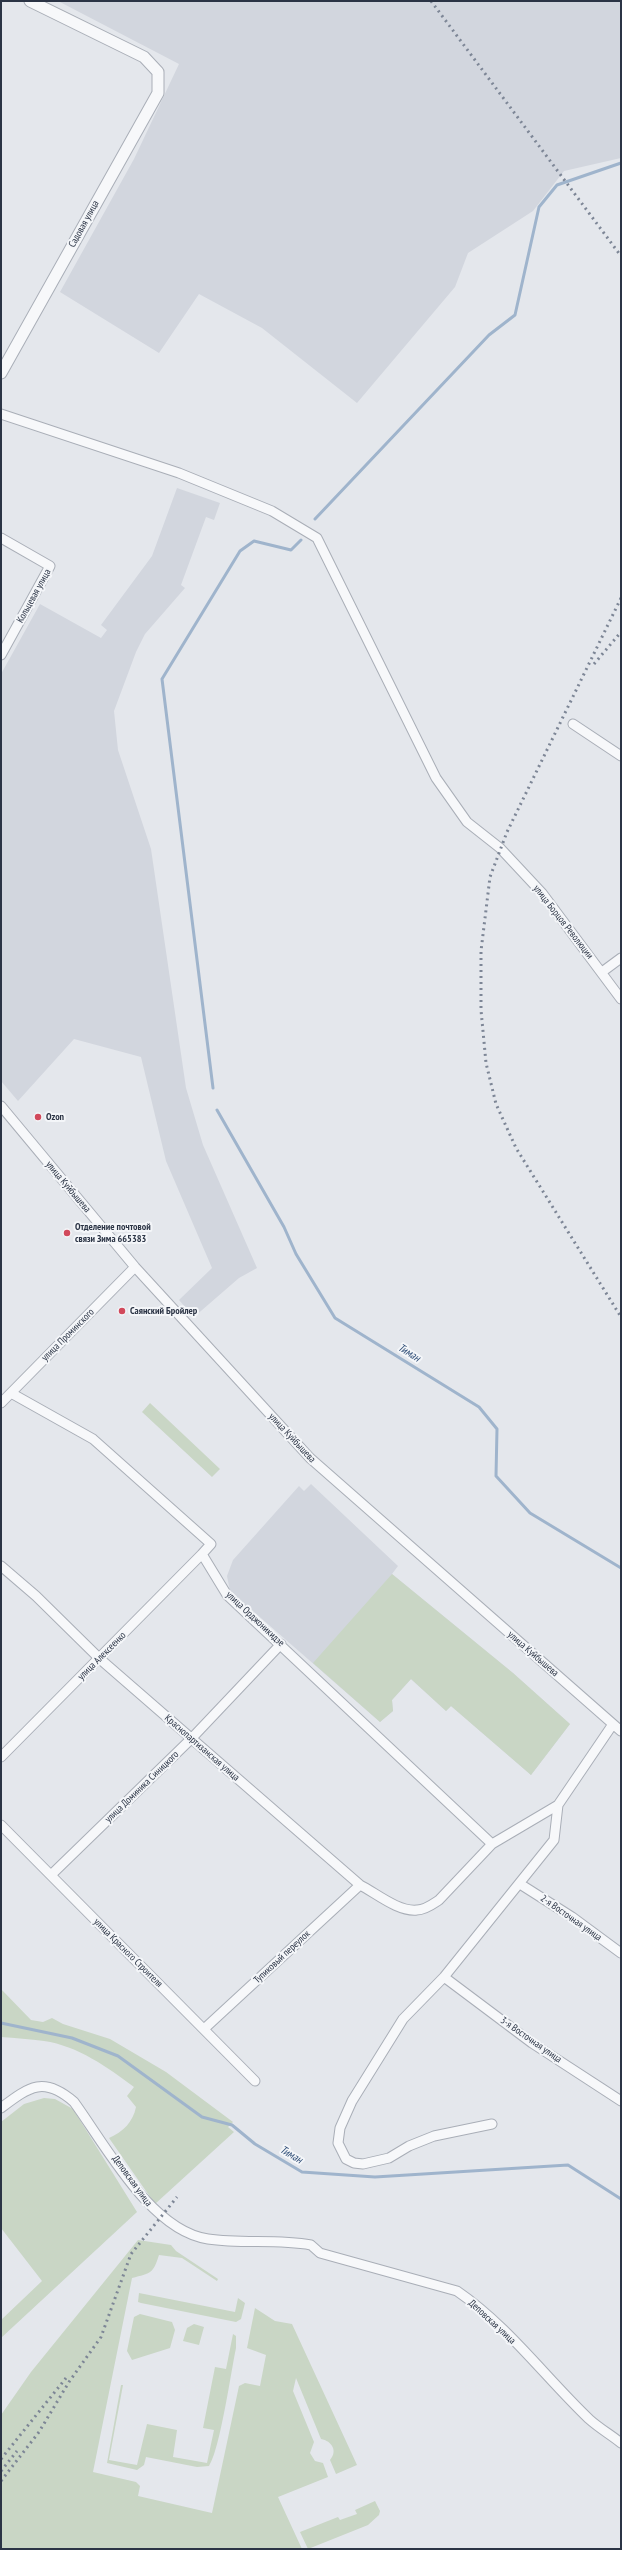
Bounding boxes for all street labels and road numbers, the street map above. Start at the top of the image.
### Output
street label: Садовая улица [66,198,102,250]
street label: Кольцевая улица [14,567,54,625]
street label: улица Борцов Революции [530,883,596,961]
street label: улица Куйбышева [43,1159,93,1215]
street label: улица Проминского [39,1306,97,1364]
street label: улица Куйбышева [266,1411,318,1465]
street label: улица Орджоникидзе [223,1589,287,1649]
street label: улица Алексеенко [75,1629,129,1683]
street label: улица Куйбышева [505,1629,561,1679]
street label: Краснопартизанская улица [162,1712,242,1784]
street label: улица Доминика Синицкого [103,1749,181,1825]
street label: 2-я Восточная улица [538,1892,604,1944]
street label: улица Красного Строителя [91,1916,165,1990]
street label: Тупиковый переулок [251,1928,313,1986]
street label: 3-я Восточная улица [498,2014,564,2066]
street label: Деповская улица [110,2153,154,2209]
street label: Деповская улица [466,2297,518,2347]

